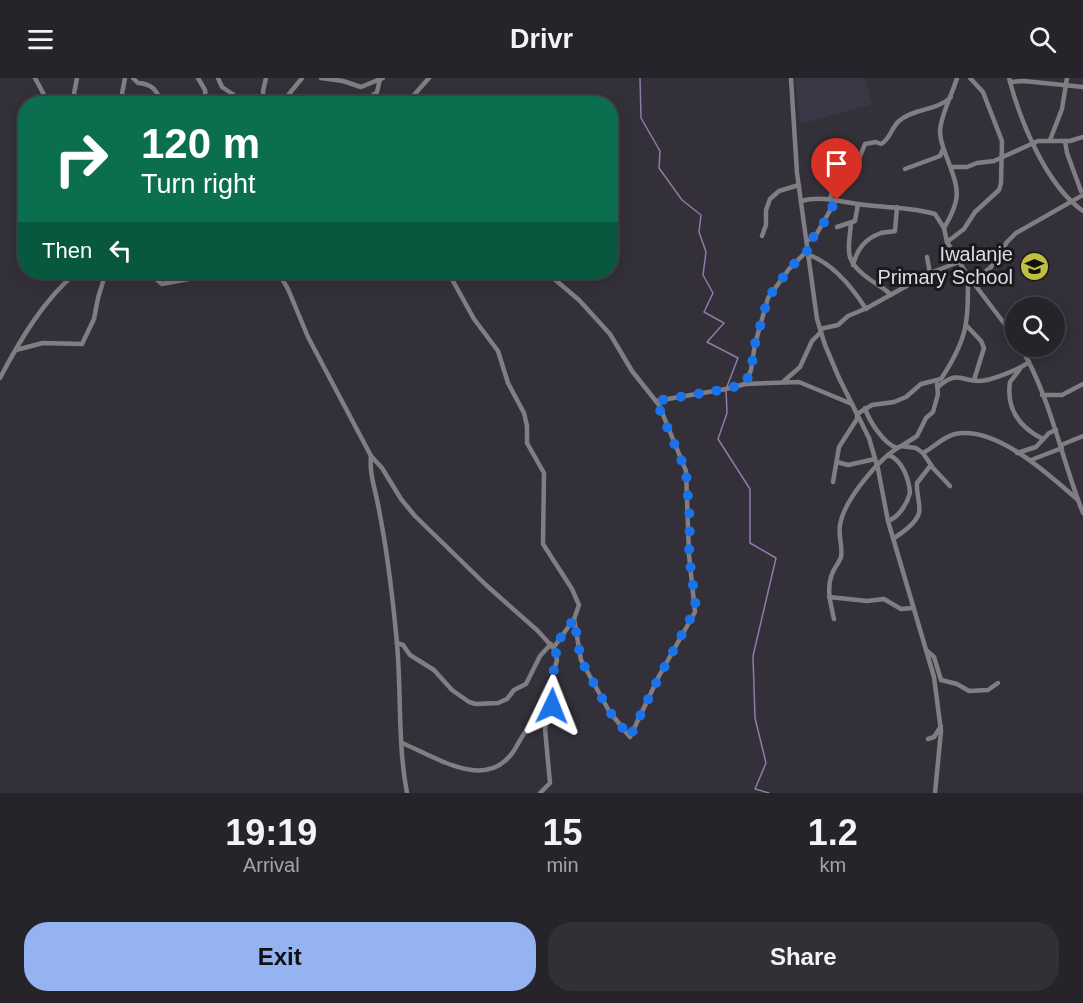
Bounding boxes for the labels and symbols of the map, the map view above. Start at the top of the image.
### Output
pin [811,138,862,200]
place label: Iwalanje Primary School [877,243,1013,288]
school or university icon: Iwalanje Primary School [1018,250,1050,282]
position arrow [520,674,584,738]

